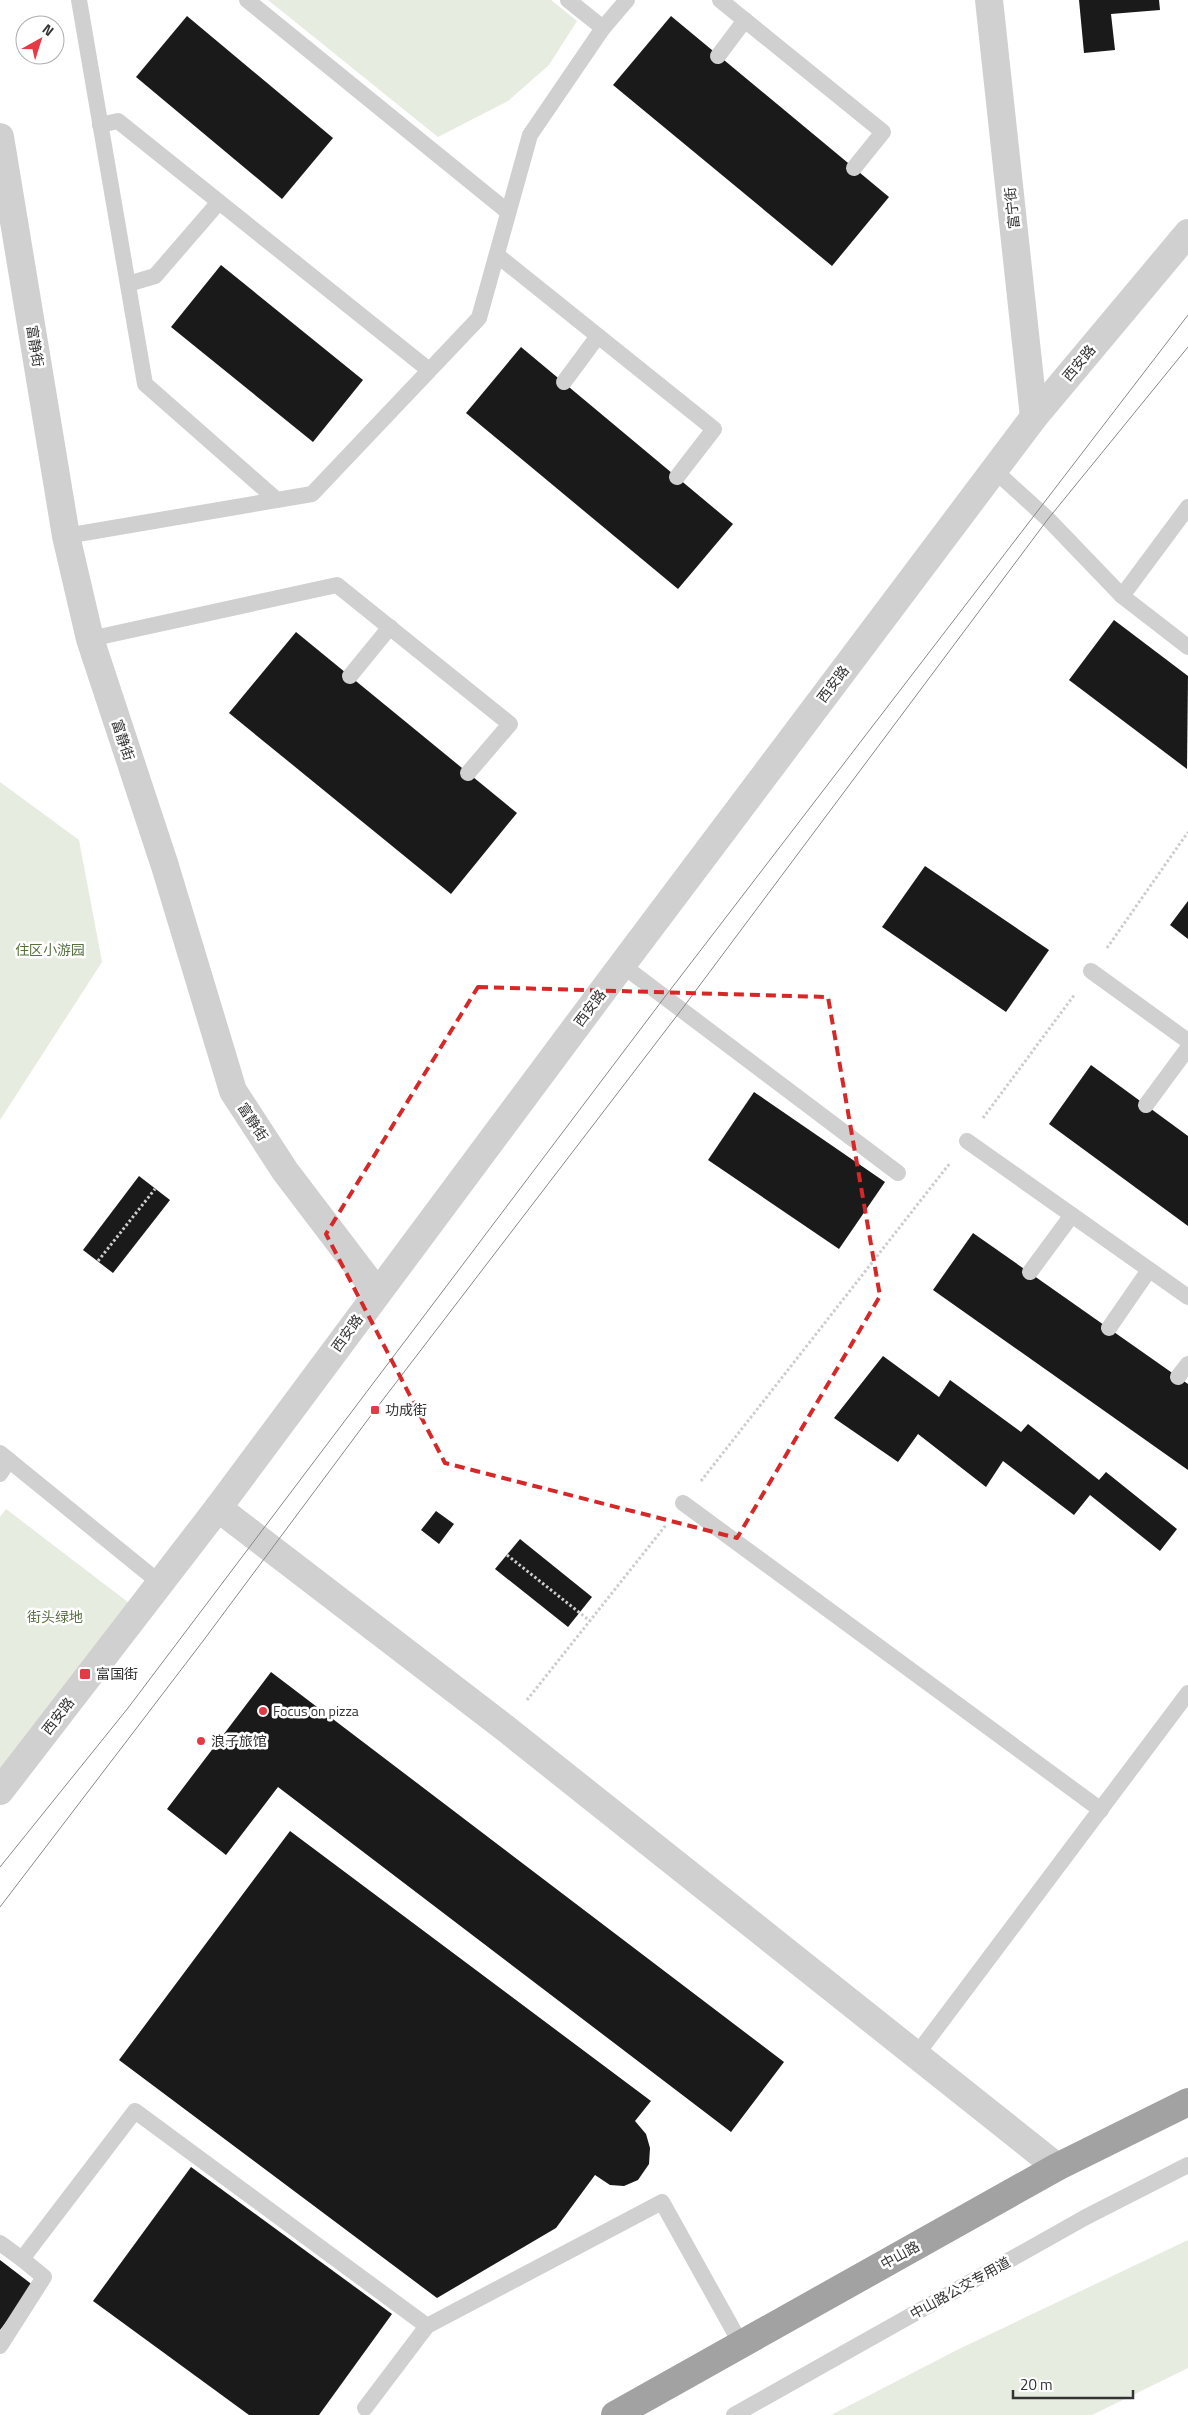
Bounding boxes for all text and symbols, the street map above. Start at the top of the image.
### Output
north arrow [15,15,65,65]
text: N [38,18,59,41]
street label: 富宁街 [999,186,1024,230]
street label: 富静街 [22,324,49,368]
street label: 西安路 [1057,340,1100,386]
street label: 西安路 [812,661,854,707]
street label: 富静街 [107,717,140,763]
park label: 住区小游园 [15,939,85,960]
street label: 西安路 [569,985,611,1031]
street label: 富静街 [233,1098,274,1145]
street label: 西安路 [326,1310,367,1356]
place label: 功成街 [385,1399,427,1420]
marker: 功成街 [369,1404,381,1416]
park label: 街头绿地 [27,1606,83,1627]
place label: 富国街 [96,1663,138,1684]
marker: 富国街 [78,1667,92,1681]
street label: 西安路 [36,1693,79,1739]
place label: Focus on pizza [273,1700,359,1721]
marker: Focus on pizza [257,1705,269,1717]
place label: 浪子旅馆 [211,1730,267,1751]
marker: 浪子旅馆 [195,1735,207,1747]
street label: 中山路 [876,2235,923,2274]
street label: 中山路公交专用道 [906,2251,1014,2324]
scale bar [1013,2368,1133,2400]
text: 20 m [1020,2373,1053,2396]

